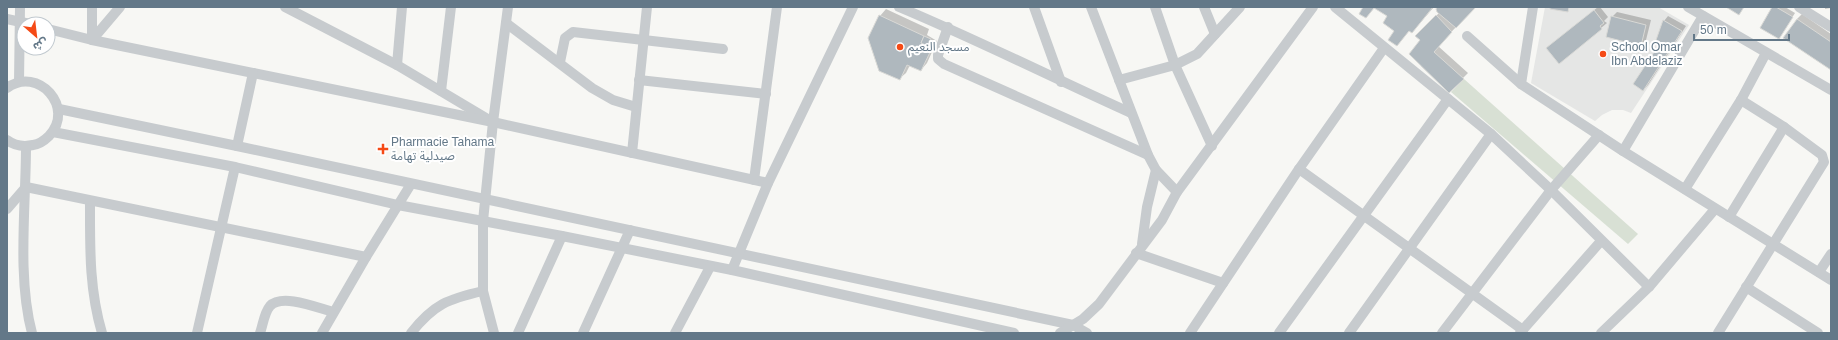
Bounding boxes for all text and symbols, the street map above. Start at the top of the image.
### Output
north arrow [16,16,56,56]
scale bar [1694,16,1789,42]
text: 50 m [1700,23,1727,37]
text: ش [31,35,50,54]
place label: مسجد النعيم [908,40,969,56]
place label: School Omar Ibn Abdelaziz [1611,40,1682,68]
marker: مسجد النعيم [895,42,905,52]
marker: School Omar Ibn Abdelaziz [1598,49,1608,59]
place label: Pharmacie Tahama صيدلية تهامة [391,135,494,163]
marker: Pharmacie Tahama صيدلية تهامة [378,144,388,154]

